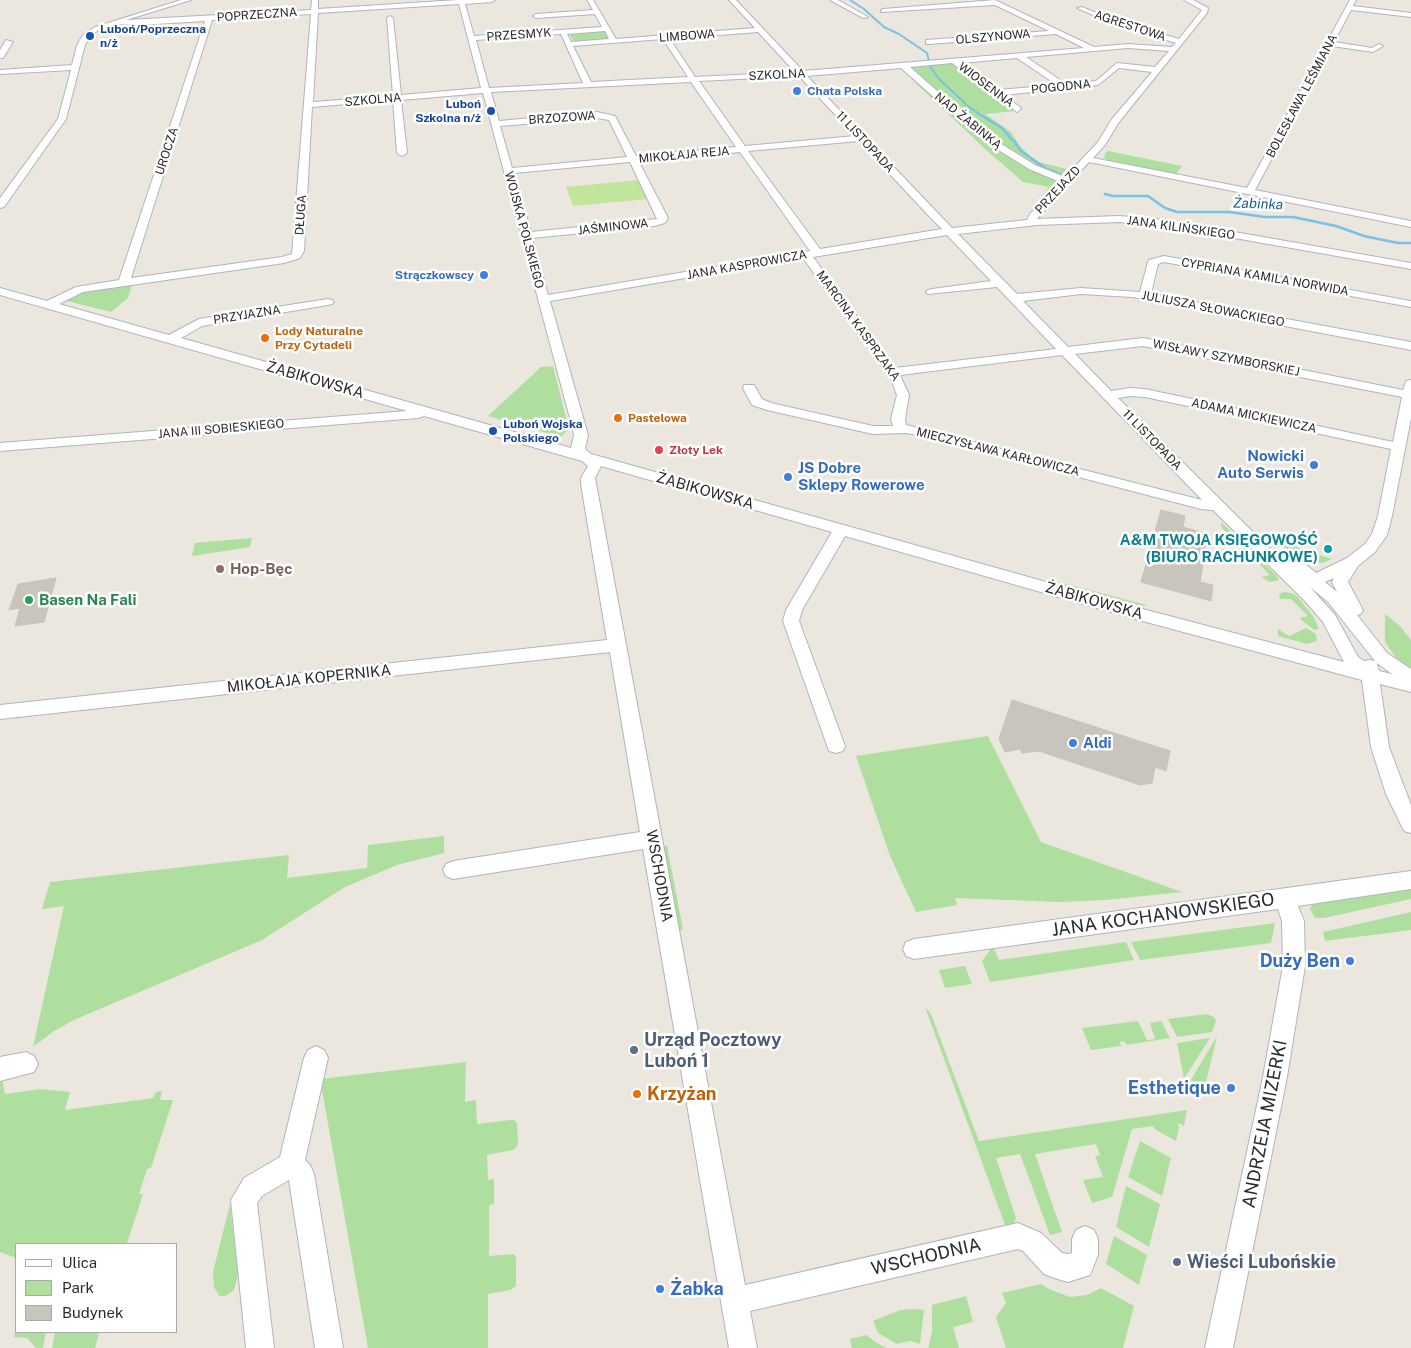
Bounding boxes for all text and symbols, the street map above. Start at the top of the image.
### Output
street label: POPRZECZNA [216,5,298,25]
street label: AGRESTOWA [1092,8,1168,44]
place label: Luboń/Poprzeczna n/ż [100,22,206,50]
street label: PRZESMYK [486,26,552,44]
street label: LIMBOWA [658,27,716,45]
street label: OLSZYNOWA [955,27,1031,47]
marker: Luboń/Poprzeczna n/ż [84,30,96,42]
street label: BOLESŁAWA LEŚMIANA [1263,32,1341,160]
street label: WIOSENNA [955,59,1017,111]
street label: SZKOLNA [748,66,806,84]
street label: POGODNA [1030,77,1092,97]
place label: Chata Polska [807,84,882,98]
marker: Chata Polska [791,85,803,97]
street label: NAD ŻABINKĄ [931,89,1005,153]
street label: SZKOLNA [344,90,402,110]
place label: Luboń Szkolna n/ż [415,97,481,125]
marker: Luboń Szkolna n/ż [485,105,497,117]
street label: BRZOZOWA [528,108,596,128]
street label: 11 LISTOPADA [833,108,897,176]
street label: UROCZA [152,125,182,177]
street label: MIKOŁAJA REJA [638,144,730,166]
street label: PRZEJAZD [1032,163,1084,217]
street label: WOJSKA POLSKIEGO [501,170,547,290]
street label: DŁUGA [292,194,310,236]
water label: Żabinka [1233,195,1283,213]
street label: JANA KILIŃSKIEGO [1126,213,1236,243]
street label: JAŚMINOWA [577,216,649,238]
street label: JANA KASPROWICZA [686,247,808,283]
street label: CYPRIANA KAMILA NORWIDA [1180,255,1350,299]
place label: Strączkowscy [395,268,474,282]
street label: MARCINA KASPRZAKA [813,268,903,384]
marker: Strączkowscy [478,269,490,281]
street label: JULIUSZA SŁOWACKIEGO [1140,288,1286,330]
street label: PRZYJAZNA [212,303,282,327]
place label: Lody Naturalne Przy Cytadeli [275,324,363,352]
marker: Lody Naturalne Przy Cytadeli [259,332,271,344]
street label: WISŁAWY SZYMBORSKIEJ [1151,337,1301,379]
street label: ŻABIKOWSKA [264,357,366,403]
street label: ADAMA MICKIEWICZA [1190,396,1318,436]
street label: 11 LISTOPADA [1120,407,1184,473]
place label: Pastelowa [628,411,687,425]
marker: Pastelowa [612,412,624,424]
street label: JANA III SOBIESKIEGO [157,416,285,442]
place label: Luboń Wojska Polskiego [503,417,582,445]
marker: Luboń Wojska Polskiego [487,425,499,437]
street label: MIECZYSŁAWA KARŁOWICZA [915,425,1081,479]
place label: Złoty Lek [669,443,723,457]
marker: Złoty Lek [653,444,665,456]
place label: Nowicki Auto Serwis [1217,447,1304,482]
place label: JS Dobre Sklepy Rowerowe [798,459,925,494]
marker: Nowicki Auto Serwis [1308,459,1320,471]
street label: ŻABIKOWSKA [654,468,756,514]
marker: JS Dobre Sklepy Rowerowe [782,471,794,483]
place label: A&M TWOJA KSIĘGOWOŚĆ (BIURO RACHUNKOWE) [1120,531,1318,566]
marker: A&M TWOJA KSIĘGOWOŚĆ (BIURO RACHUNKOWE) [1322,543,1334,555]
place label: Hop-Bęc [230,560,292,578]
marker: Hop-Bęc [214,563,226,575]
street label: ŻABIKOWSKA [1043,578,1145,624]
place label: Basen Na Fali [39,591,137,609]
marker: Basen Na Fali [23,594,35,606]
street label: MIKOŁAJA KOPERNIKA [226,661,392,697]
place label: Aldi [1083,734,1112,752]
marker: Aldi [1067,737,1079,749]
street label: WSCHODNIA [642,828,676,924]
street label: JANA KOCHANOWSKIEGO [1050,889,1276,941]
place label: Duży Ben [1260,950,1340,972]
marker: Duży Ben [1344,955,1356,967]
place label: Urząd Pocztowy Luboń 1 [644,1029,781,1072]
street label: ANDRZEJA MIZERKI [1238,1038,1292,1210]
marker: Urząd Pocztowy Luboń 1 [628,1044,640,1056]
place label: Esthetique [1128,1077,1221,1099]
marker: Esthetique [1225,1082,1237,1094]
place label: Krzyżan [647,1083,717,1105]
marker: Krzyżan [631,1088,643,1100]
street label: WSCHODNIA [869,1234,983,1280]
legend [15,1243,178,1333]
place label: Wieści Lubońskie [1187,1251,1336,1273]
text: Ulica [62,1254,97,1271]
marker: Wieści Lubońskie [1171,1256,1183,1268]
place label: Żabka [670,1278,724,1300]
text: Park [62,1279,94,1296]
marker: Żabka [654,1283,666,1295]
text: Budynek [62,1304,123,1321]

